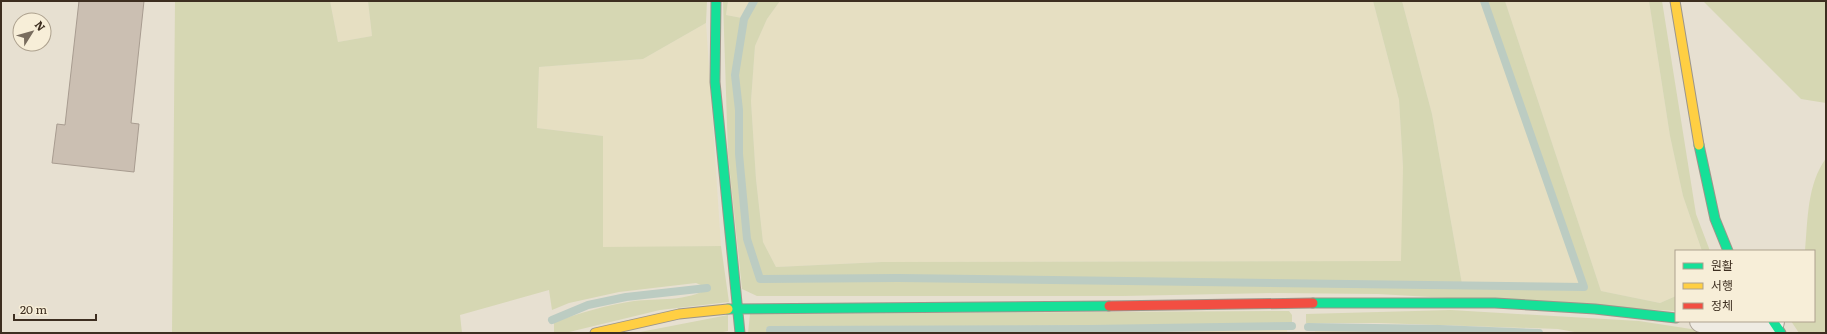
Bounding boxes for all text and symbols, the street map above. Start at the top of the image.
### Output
north arrow [12,12,52,52]
text: N [32,17,50,34]
legend [1675,250,1815,322]
text: 원활 [1711,256,1733,274]
text: 서행 [1711,276,1733,294]
scale bar [14,296,96,322]
text: 정체 [1711,296,1733,314]
text: 20 m [20,300,47,318]

